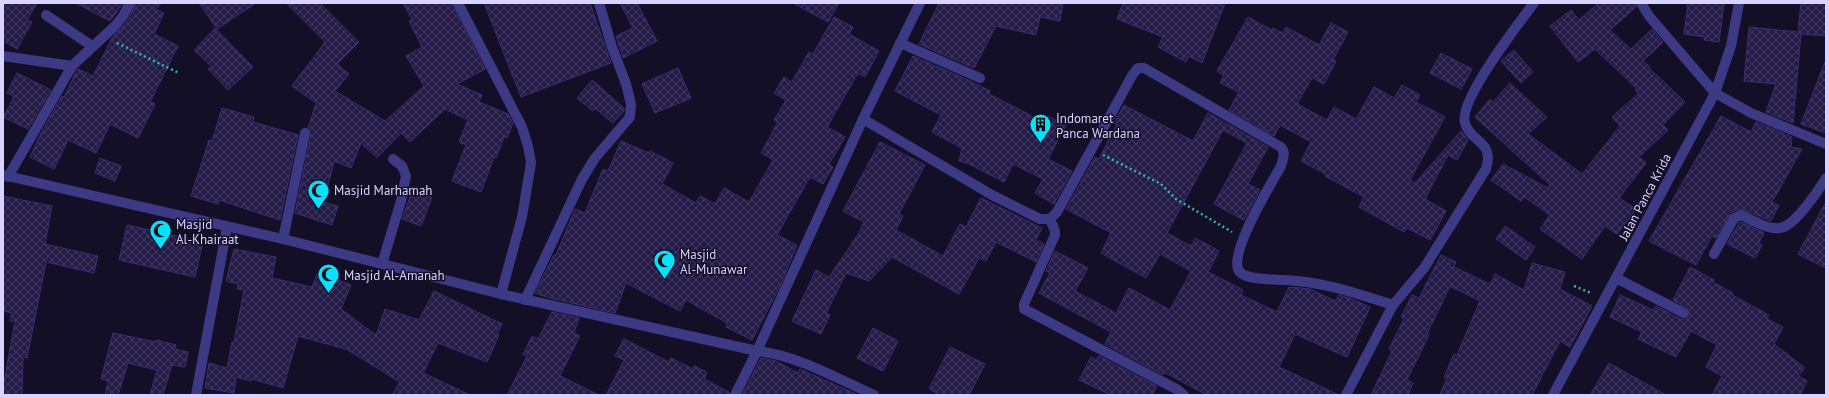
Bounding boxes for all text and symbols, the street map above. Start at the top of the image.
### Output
place label: Indomaret Panca Wardana [1056,110,1140,142]
building icon: Indomaret Panca Wardana [1028,112,1054,145]
street label: Jalan Panca Krida [1614,151,1675,244]
mosque icon: Masjid Marhamah [305,177,331,210]
place label: Masjid Marhamah [334,182,432,199]
place label: Masjid Al-Khairaat [176,216,239,248]
mosque icon: Masjid Al-Khairaat [148,218,174,251]
place label: Masjid Al-Munawar [680,246,748,278]
mosque icon: Masjid Al-Munawar [652,248,678,281]
mosque icon: Masjid Al-Amanah [315,262,341,295]
place label: Masjid Al-Amanah [344,267,445,284]

